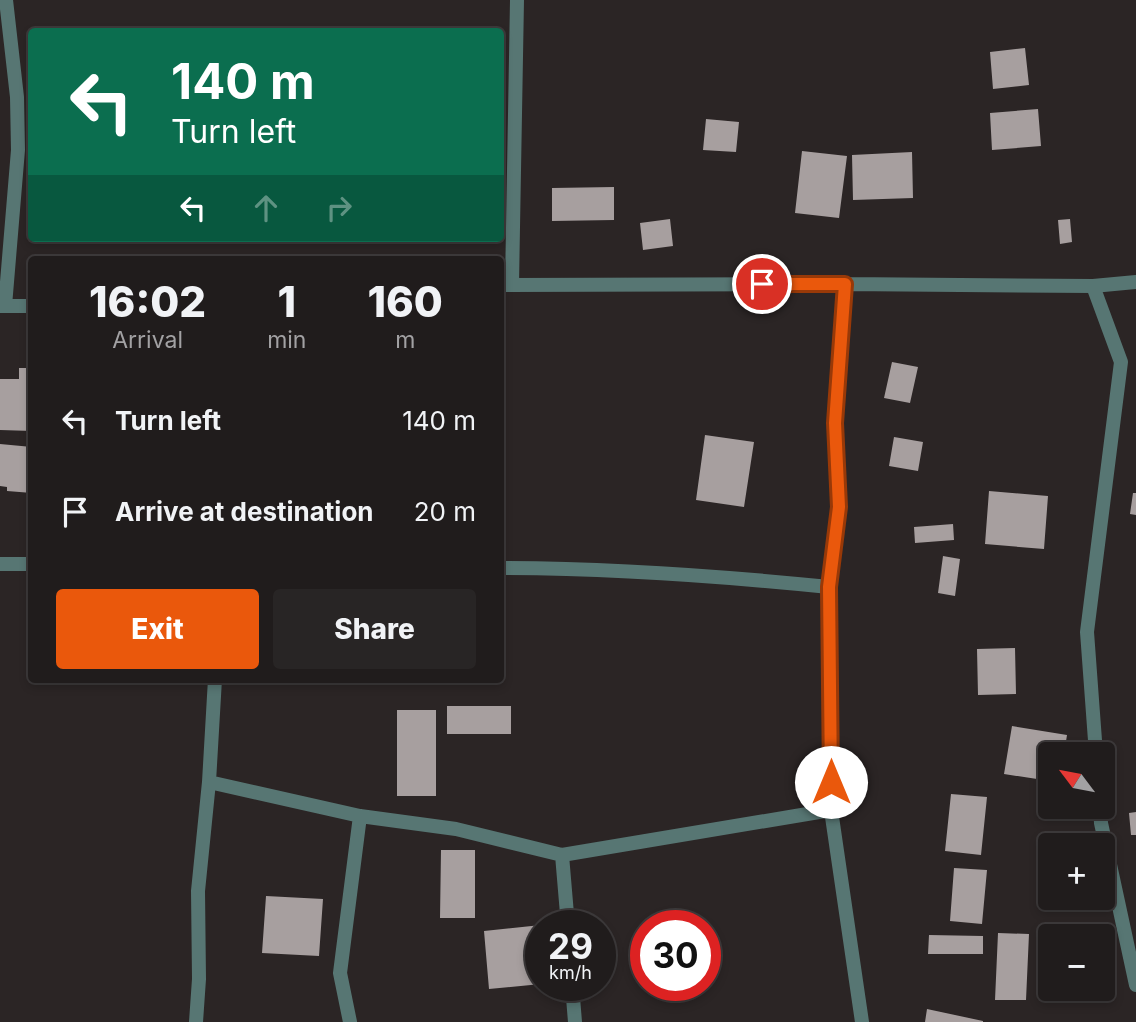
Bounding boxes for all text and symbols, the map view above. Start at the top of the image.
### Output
text: 140 m [171,52,315,111]
icon: left [56,56,147,147]
text: Turn left [171,112,296,151]
icon: left [174,189,212,227]
icon: ahead [247,189,285,227]
icon: right [320,189,358,227]
pin [732,254,792,314]
icon: arrive [743,265,781,303]
text: 16:02 [89,276,206,327]
text: 1 [278,276,296,327]
text: 160 [368,276,443,327]
text: Arrival [112,326,183,354]
text: min [267,326,306,354]
text: m [395,326,415,354]
icon: left [56,402,94,440]
text: Turn left [115,405,221,436]
text: 140 m [402,405,476,436]
icon: arrive [56,493,94,531]
text: Arrive at destination [115,496,374,527]
text: 20 m [414,496,476,527]
button: Exit [56,589,259,669]
button: Share [273,589,476,669]
north arrow [1038,742,1115,819]
map controls [1038,742,1115,1001]
position arrow [794,745,868,819]
button: + [1038,833,1115,910]
speed limit sign: 30 [630,910,721,1001]
button: − [1038,924,1115,1001]
text: 29 [548,925,593,967]
text: km/h [549,962,592,983]

